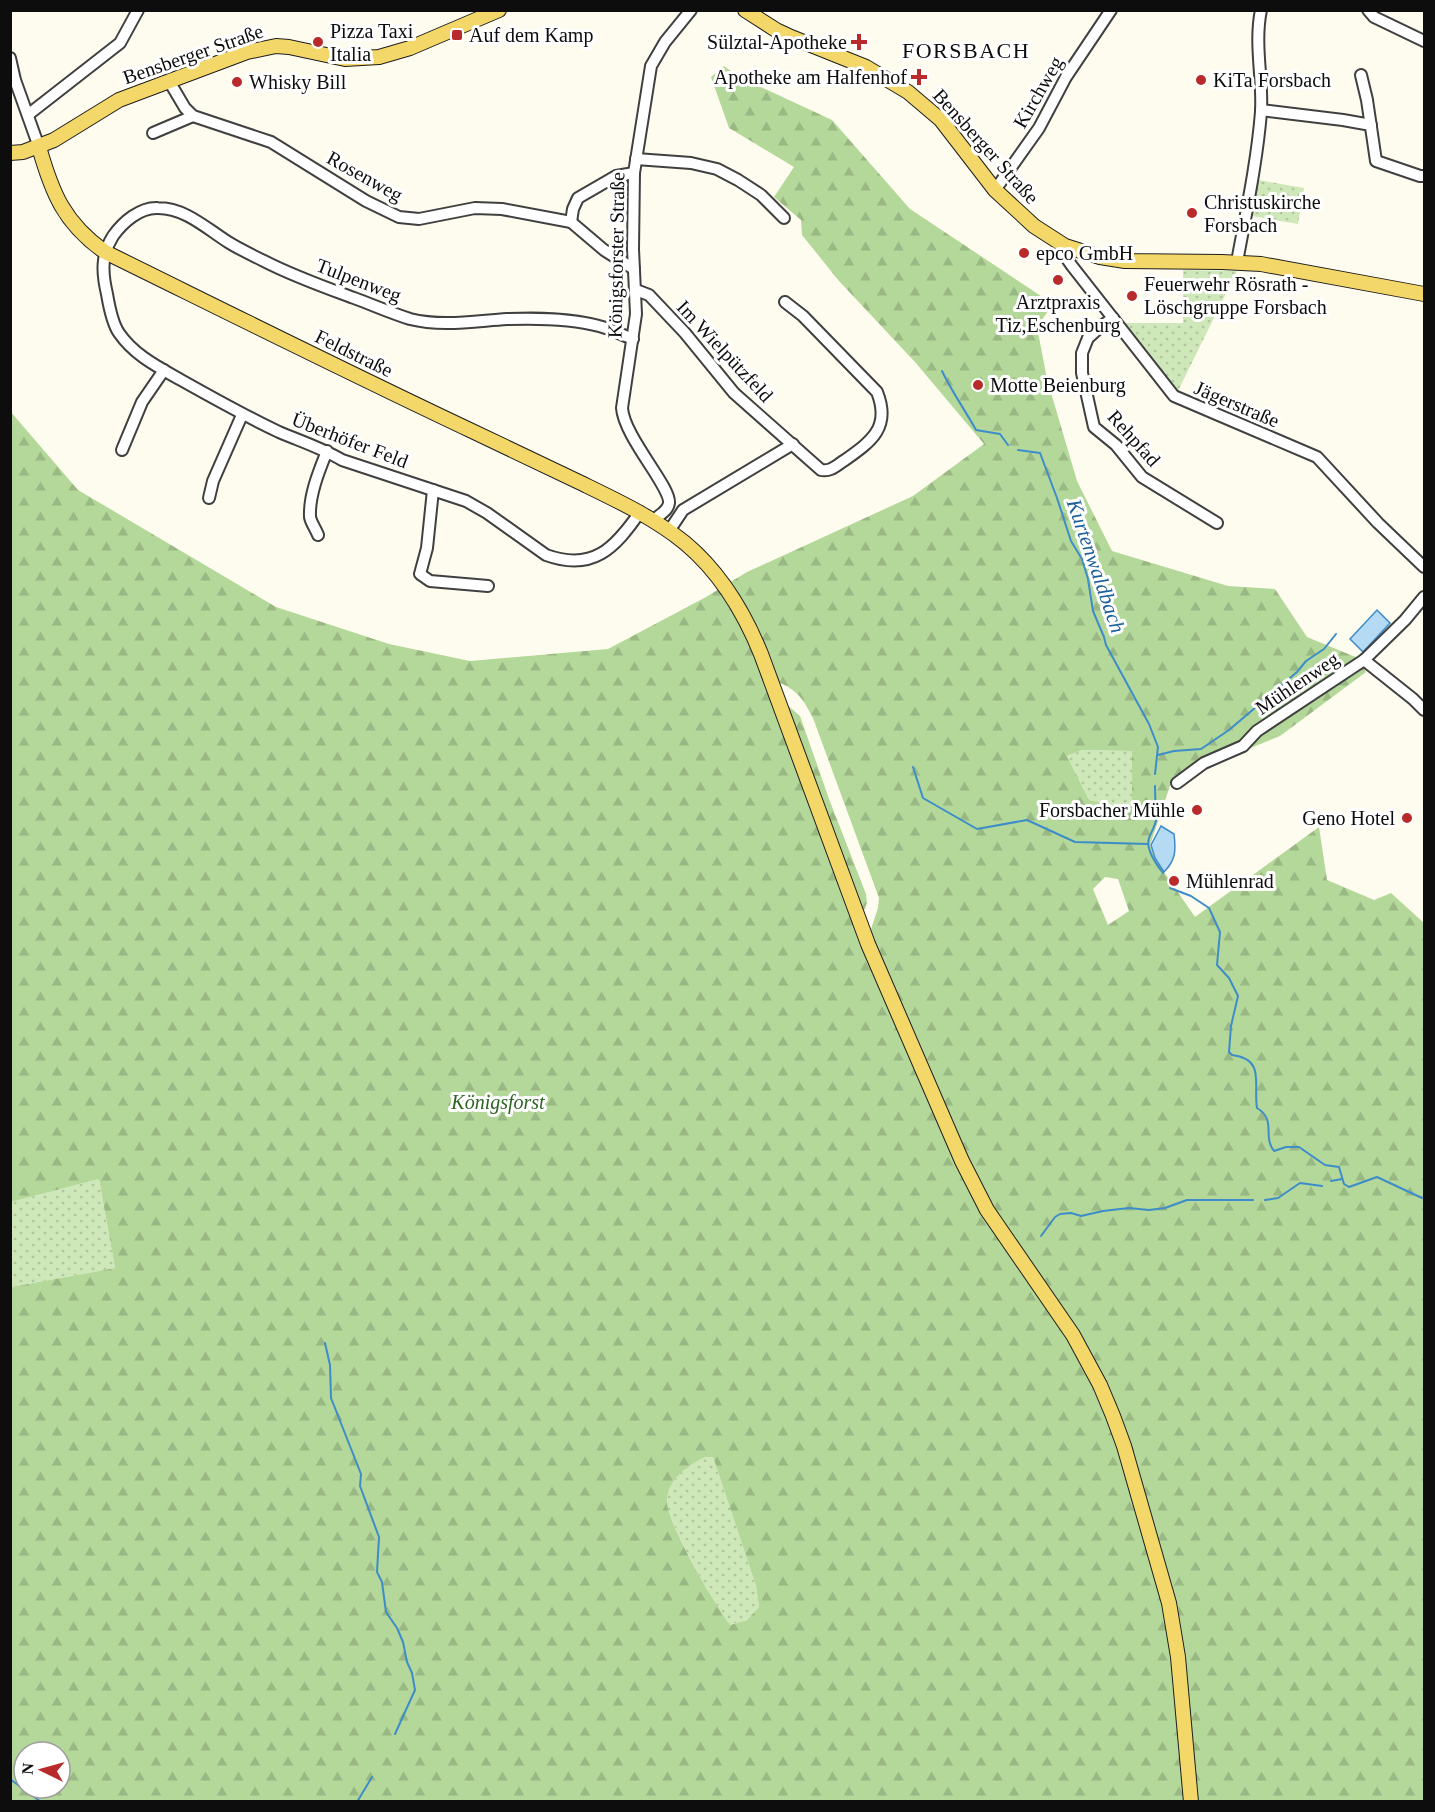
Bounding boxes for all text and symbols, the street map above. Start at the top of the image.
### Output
street label: Bensberger Straße [120,20,266,89]
place label: Pizza Taxi Italia [330,20,414,65]
place label: Auf dem Kamp [469,24,593,47]
marker: Auf dem Kamp [450,28,464,42]
place label: Sülztal-Apotheke [707,31,847,54]
marker: Pizza Taxi Italia [311,35,325,49]
marker: Sülztal-Apotheke [852,35,866,49]
district label: FORSBACH [902,38,1030,63]
street label: Kirchweg [1009,52,1068,132]
place label: Apotheke am Halfenhof [714,66,907,89]
place label: KiTa Forsbach [1213,69,1331,91]
marker: Apotheke am Halfenhof [912,70,926,84]
place label: Whisky Bill [249,71,347,94]
marker: KiTa Forsbach [1194,73,1208,87]
marker: Whisky Bill [230,75,244,89]
street label: Bensberger Straße [928,84,1043,209]
street label: Rosenweg [323,146,407,207]
street label: Königsforster Straße [604,172,629,338]
place label: Christuskirche Forsbach [1204,191,1321,236]
marker: Christuskirche Forsbach [1185,206,1199,220]
place label: epco GmbH [1036,242,1133,265]
marker: epco GmbH [1017,246,1031,260]
street label: Tulpenweg [313,254,405,307]
marker: Arztpraxis Tiz,Eschenburg [1051,273,1065,287]
place label: Feuerwehr Rösrath - Löschgruppe Forsbach [1144,273,1327,319]
marker: Feuerwehr Rösrath - Löschgruppe Forsbach [1125,289,1139,303]
place label: Arztpraxis Tiz,Eschenburg [996,291,1121,337]
street label: Im Wielpützfeld [672,296,778,407]
street label: Feldstraße [312,325,396,381]
place label: Motte Beienburg [990,374,1126,397]
street label: Jägerstraße [1191,376,1283,433]
marker: Motte Beienburg [971,378,985,392]
street label: Rehpfad [1102,405,1165,471]
street label: Überhöfer Feld [289,408,411,472]
water label: Kurtenwaldbach [1062,495,1130,636]
street label: Mühlenweg [1251,647,1343,720]
place label: Forsbacher Mühle [1039,799,1185,821]
marker: Forsbacher Mühle [1190,803,1204,817]
place label: Geno Hotel [1302,807,1395,829]
marker: Geno Hotel [1400,811,1414,825]
place label: Mühlenrad [1186,870,1274,892]
marker: Mühlenrad [1167,874,1181,888]
park label: Königsforst [450,1091,545,1114]
north arrow [12,1740,72,1800]
text: N [19,1762,37,1775]

